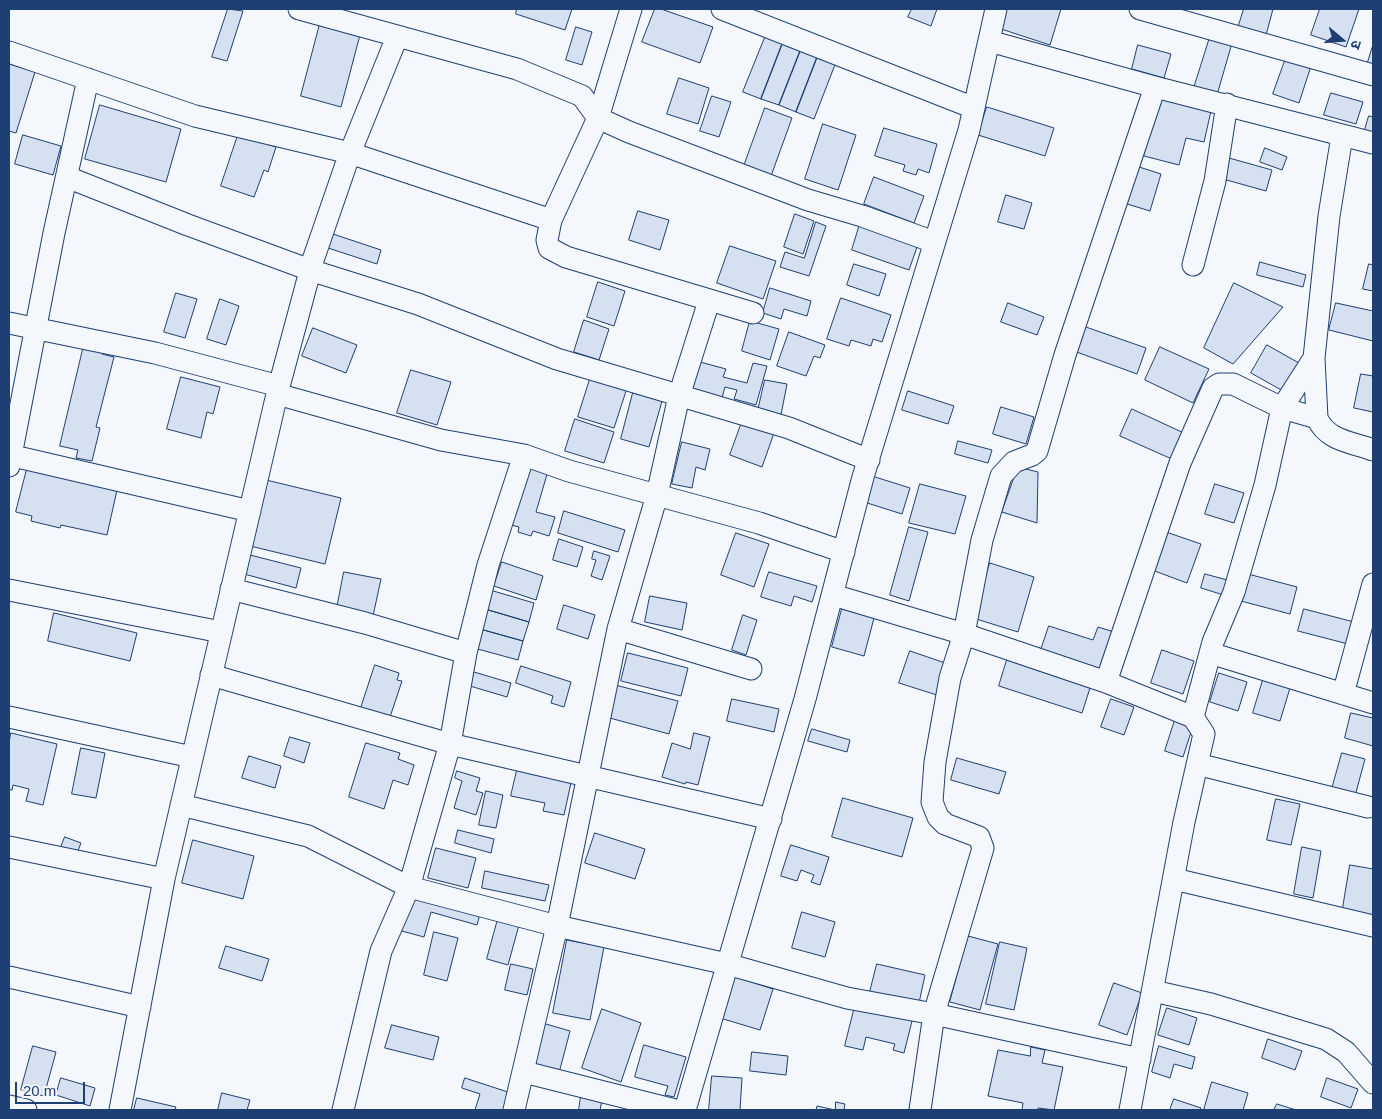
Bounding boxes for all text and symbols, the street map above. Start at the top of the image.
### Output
north arrow [1317,15,1367,65]
text: उ [1347,38,1365,51]
scale bar [18,1072,88,1104]
text: 20 m [23,1082,56,1099]

